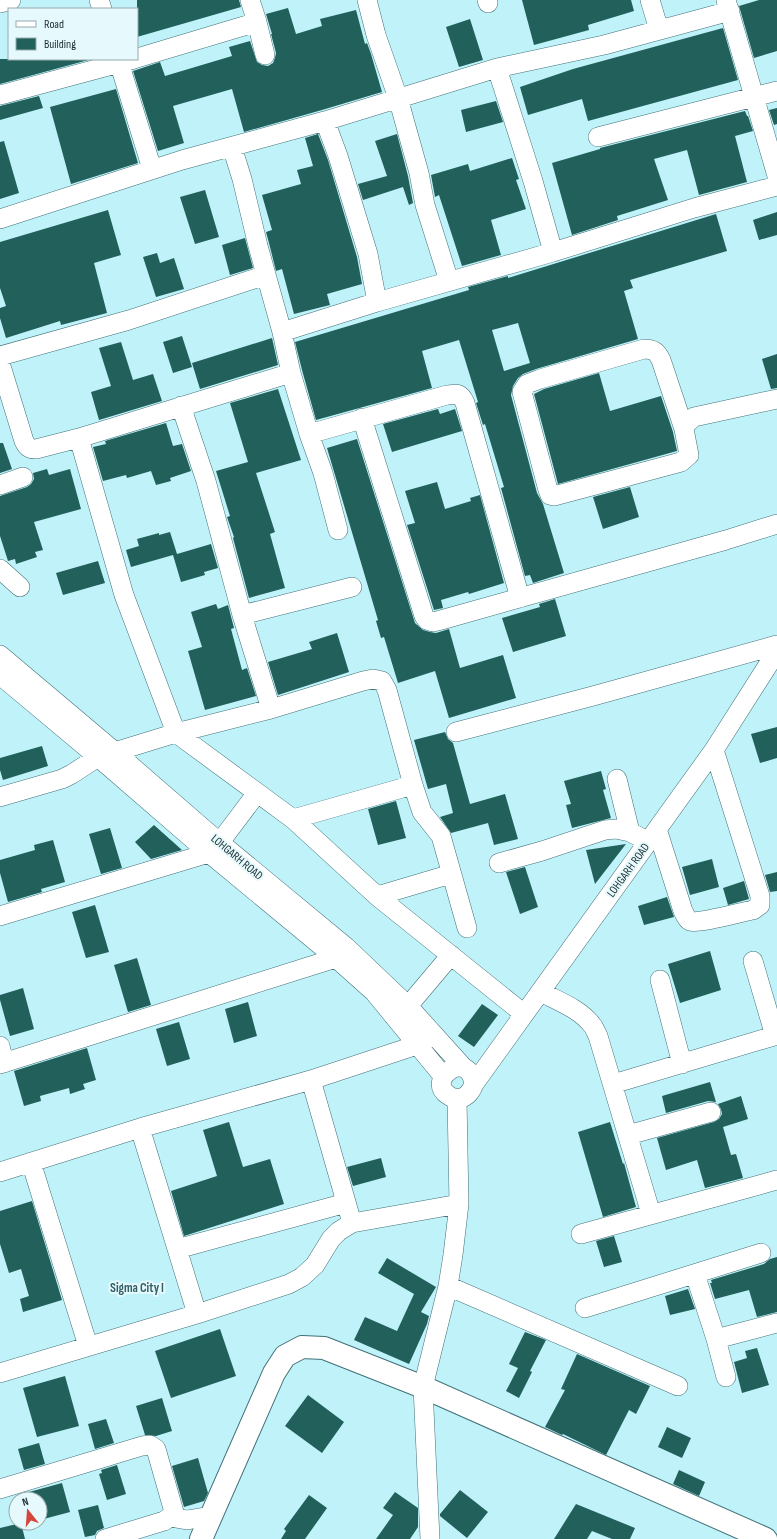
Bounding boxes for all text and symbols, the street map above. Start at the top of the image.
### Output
legend [8,8,138,60]
text: Road [44,17,64,32]
text: Building [44,37,76,52]
street label: LOHGARH ROAD [208,831,266,884]
street label: LOHGARH ROAD [604,840,653,900]
district label: Sigma City I [110,1280,164,1296]
north arrow [8,1491,48,1531]
text: N [21,1495,30,1509]

